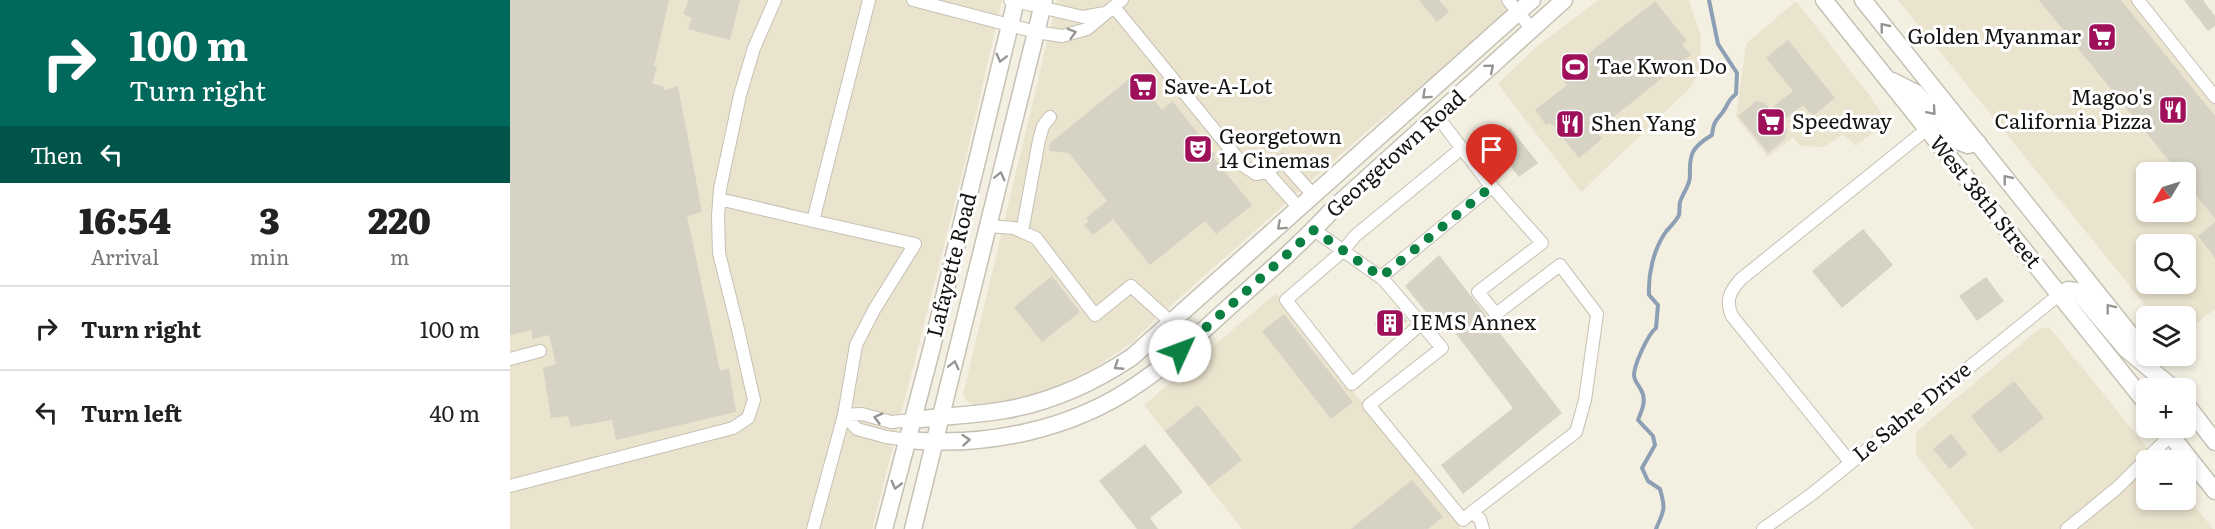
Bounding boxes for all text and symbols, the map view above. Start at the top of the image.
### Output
text: 100 m [129,12,248,74]
place label: Golden Myanmar [1908,19,2081,50]
supermarket icon: Golden Myanmar [2086,21,2118,53]
one-way arrow [1881,22,1892,33]
icon: right [30,24,108,102]
one-way arrow [1066,28,1077,40]
place label: Tae Kwon Do [1596,49,1727,80]
sports icon: Tae Kwon Do [1559,51,1591,83]
one-way arrow [996,53,1009,63]
one-way arrow [1483,64,1494,75]
text: Turn right [129,69,266,109]
place label: Save-A-Lot [1164,69,1273,100]
supermarket icon: Save-A-Lot [1127,71,1159,103]
place label: Magoo's California Pizza [1994,80,2153,135]
street label: Georgetown Road [1318,81,1471,223]
one-way arrow [1423,88,1433,99]
restaurant icon: Magoo's California Pizza [2157,94,2189,126]
place label: Speedway [1792,104,1893,135]
one-way arrow [1925,104,1936,115]
place label: Shen Yang [1591,106,1696,137]
supermarket icon: Speedway [1755,106,1787,138]
restaurant icon: Shen Yang [1554,108,1586,140]
place label: Georgetown 14 Cinemas [1219,119,1342,174]
pin [1466,124,1517,186]
street label: West 38th Street [1924,127,2051,274]
theatre icon: Georgetown 14 Cinemas [1182,133,1214,165]
icon: arrive [1475,133,1508,166]
text: Then [30,138,83,171]
icon: left [95,138,128,171]
north arrow [2136,162,2196,222]
map controls [2136,162,2196,510]
one-way arrow [993,171,1006,181]
one-way arrow [2003,174,2014,185]
street label: Lafayette Road [917,189,983,340]
text: 16:54 [79,192,171,245]
text: 3 [259,192,280,245]
text: 220 [368,192,431,245]
one-way arrow [1277,218,1288,229]
button: search [2136,234,2196,294]
text: Arrival [91,241,159,271]
text: min [250,241,289,271]
text: m [390,241,409,271]
one-way arrow [2107,304,2118,315]
place label: IEMS Annex [1411,305,1536,336]
button: layers [2136,306,2196,366]
building icon: IEMS Annex [1374,307,1406,339]
icon: right [30,312,63,345]
text: Turn right [81,312,201,345]
text: 100 m [420,312,480,345]
position arrow [1148,319,1212,383]
street label: Le Sabre Drive [1845,353,1976,467]
one-way arrow [1114,359,1124,371]
one-way arrow [947,361,960,371]
button: + [2136,378,2196,438]
icon: left [30,396,63,429]
text: Turn left [81,396,182,429]
text: 40 m [429,396,480,429]
one-way arrow [874,413,884,426]
one-way arrow [961,434,970,447]
button: − [2136,450,2196,510]
one-way arrow [891,479,903,489]

